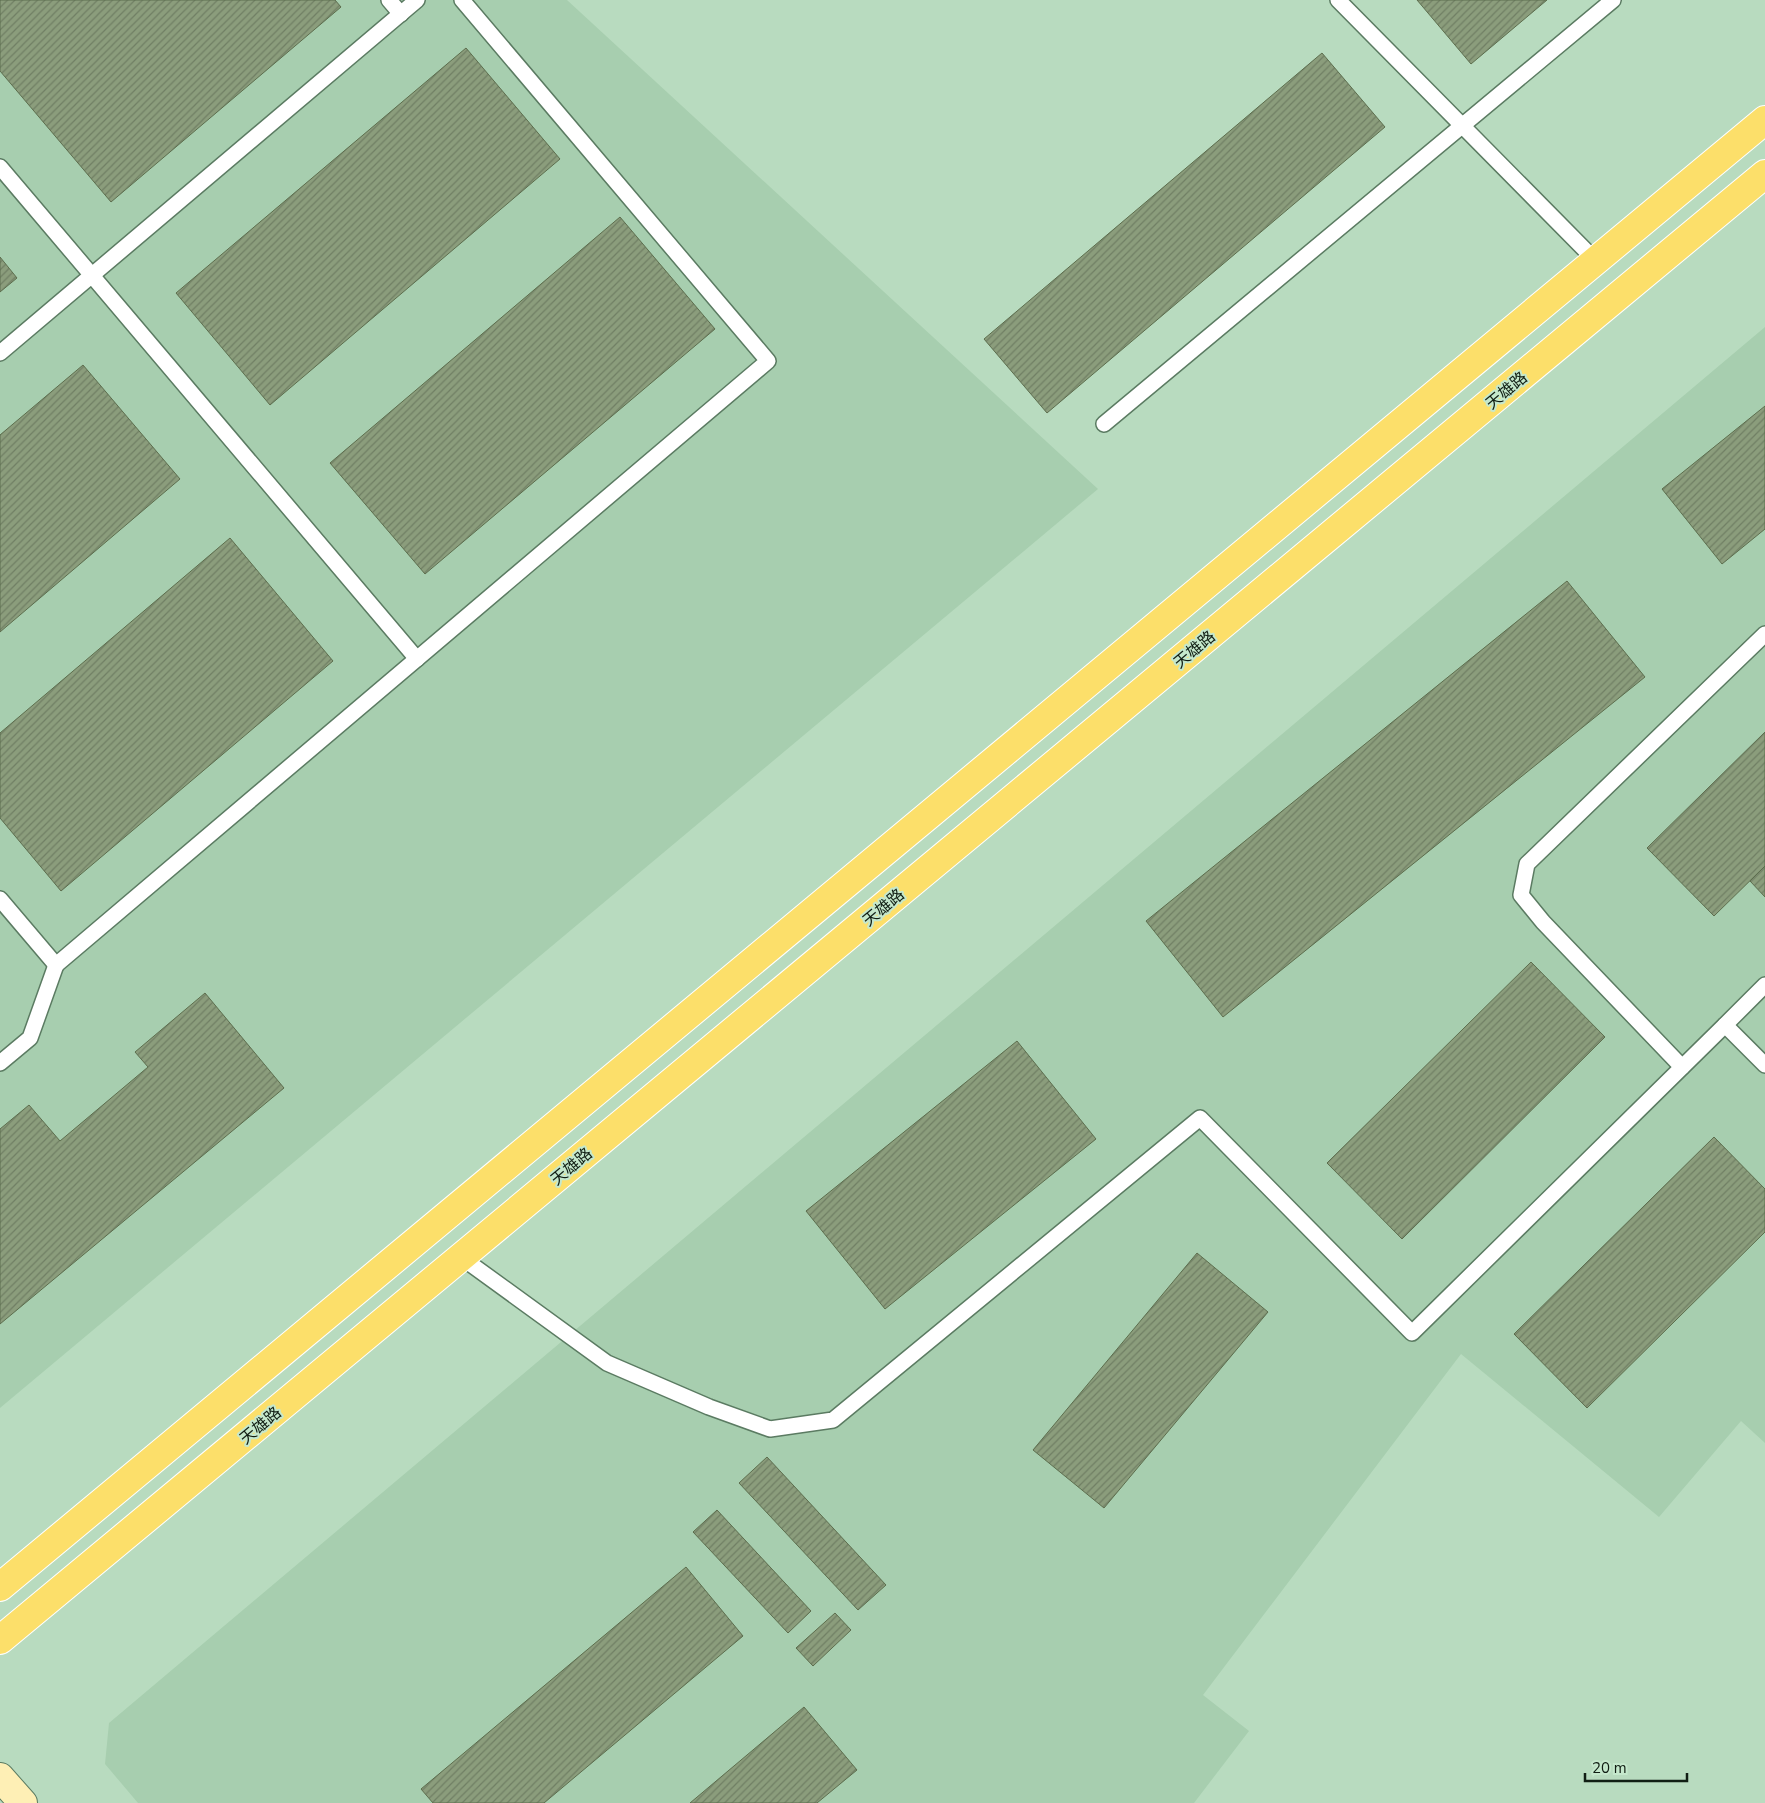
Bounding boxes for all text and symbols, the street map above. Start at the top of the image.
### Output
street label: 天雄路 [1481,367,1532,415]
street label: 天雄路 [1169,626,1220,674]
street label: 天雄路 [858,884,909,932]
street label: 天雄路 [546,1143,597,1191]
street label: 天雄路 [235,1402,286,1450]
scale bar [1585,1750,1688,1782]
text: 20 m [1592,1758,1627,1778]

